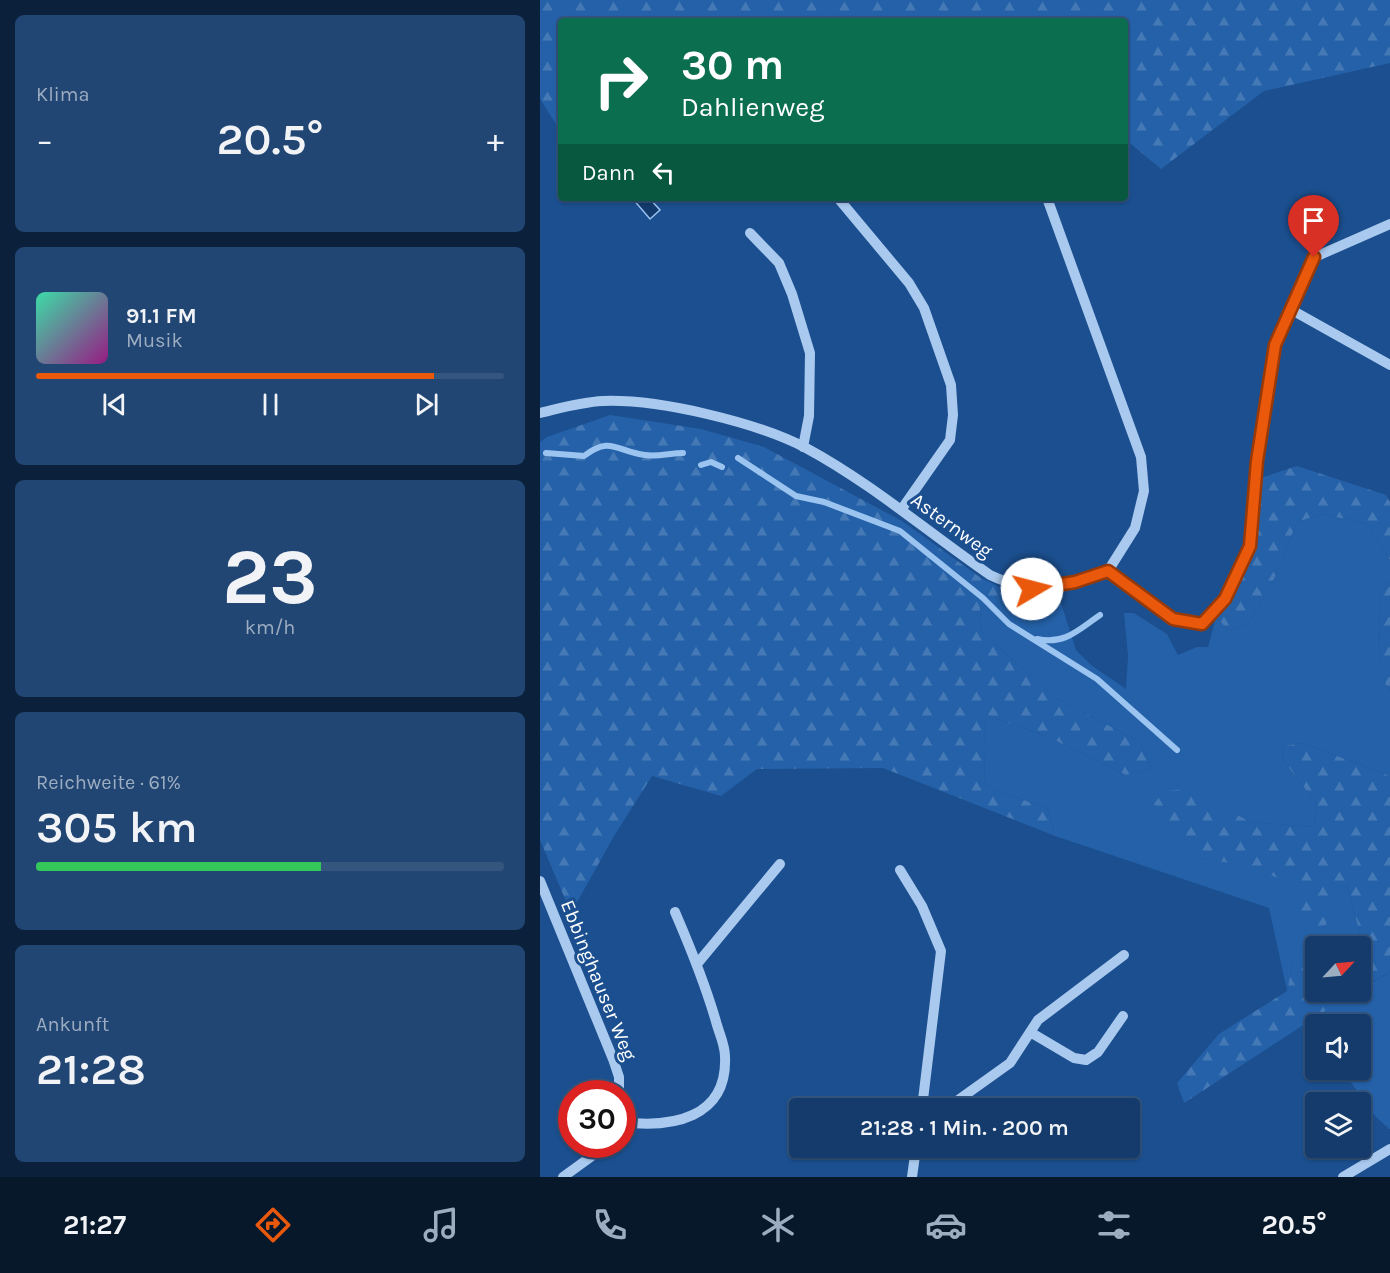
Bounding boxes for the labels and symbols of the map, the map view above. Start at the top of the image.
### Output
pin [1288,195,1339,257]
street label: Asternweg [906,488,997,563]
position arrow [1000,557,1064,621]
street label: Ebbinghauser Weg [556,897,641,1064]
north arrow [1305,936,1371,1002]
speed limit sign: 30 [558,1080,636,1158]

